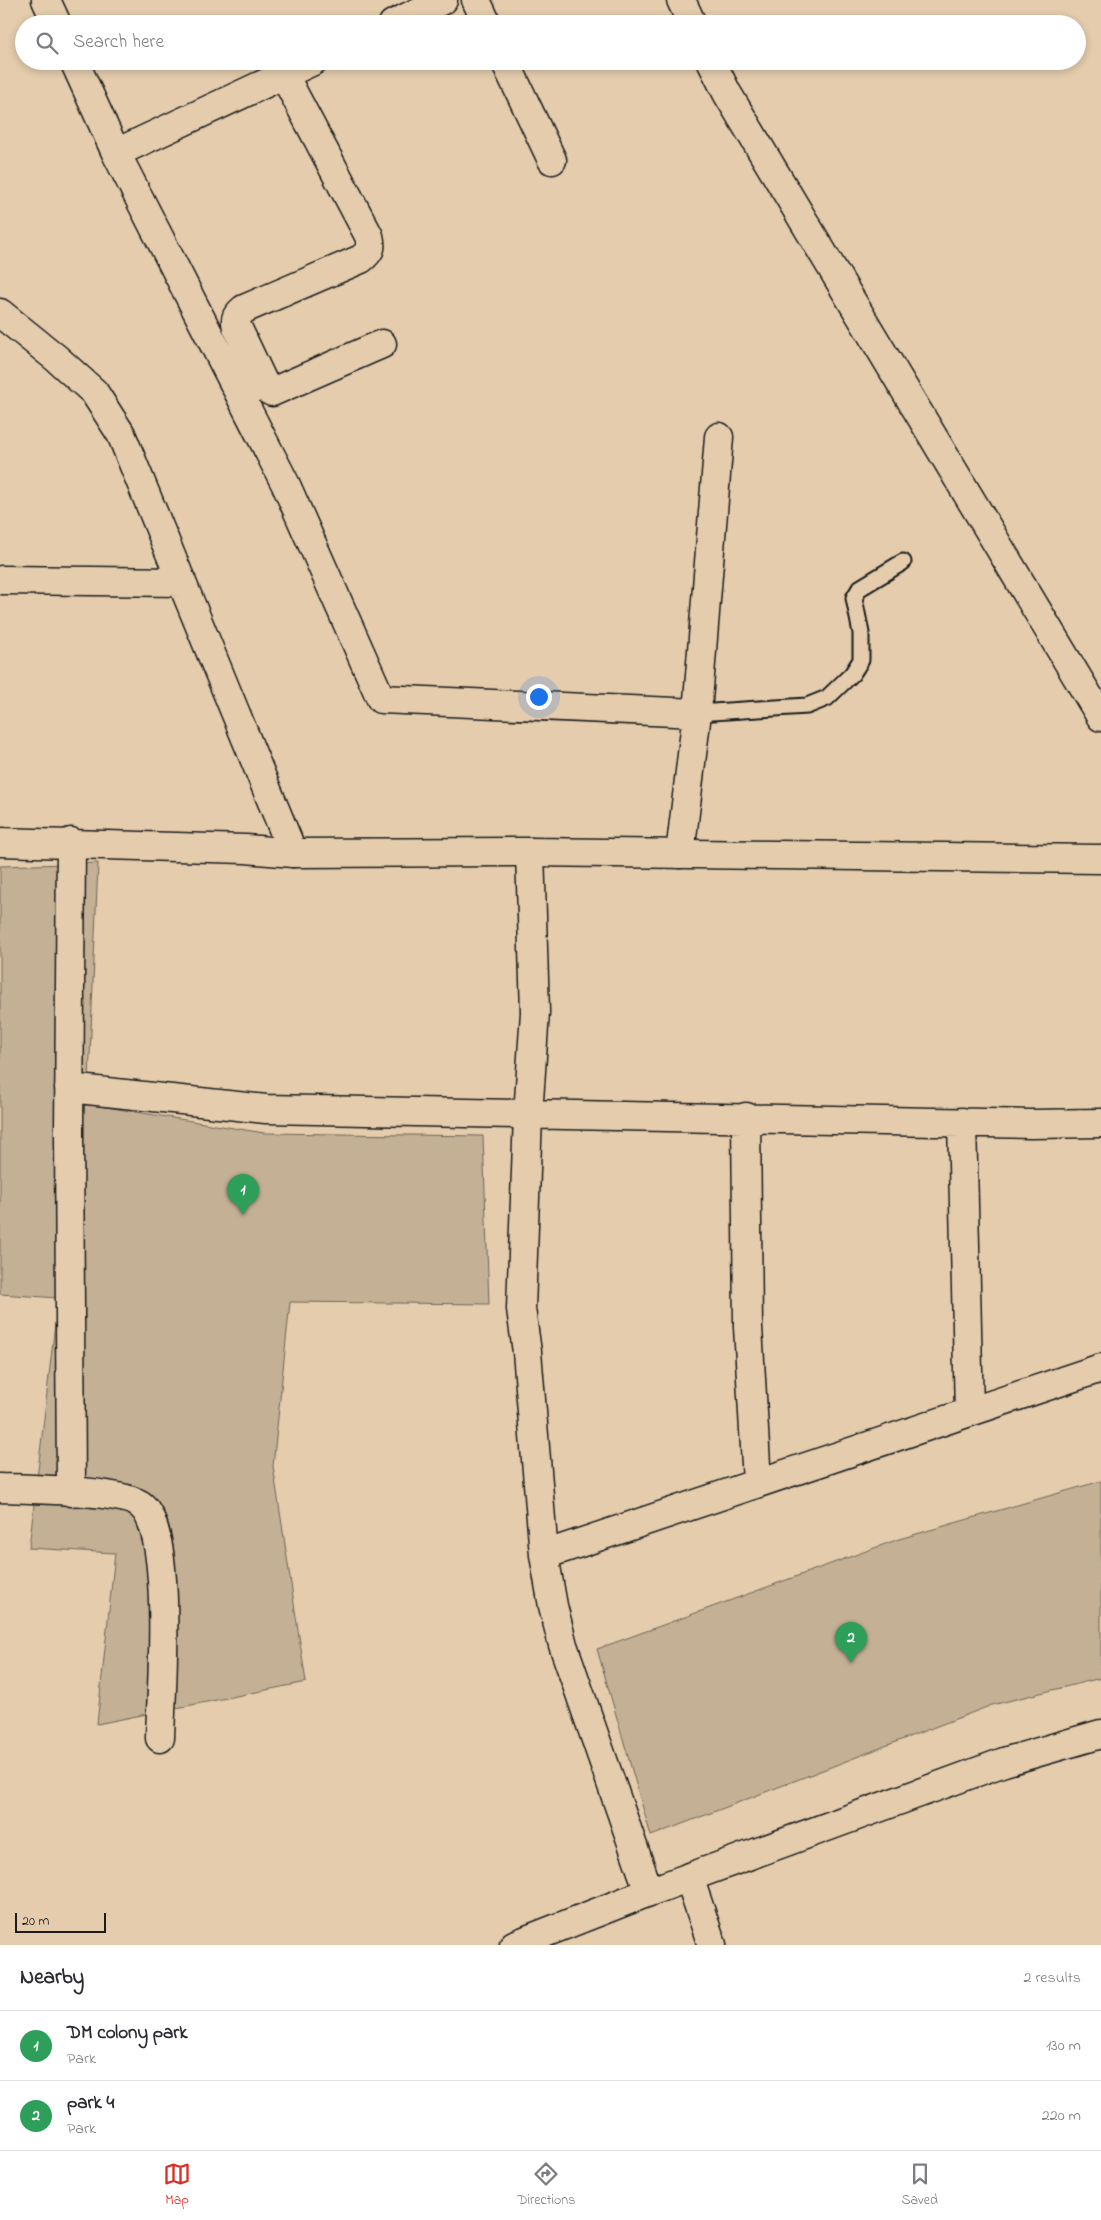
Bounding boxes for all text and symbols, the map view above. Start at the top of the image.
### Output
search box [15,15,1086,70]
icon: search [33,29,61,57]
text: Search here [73,29,164,56]
your location [526,684,552,710]
pin: 1 [227,1174,259,1215]
pin: 2 [835,1622,867,1663]
scale bar [15,1910,106,1933]
text: 20 m [22,1911,49,1932]
text: Nearby [20,1963,84,1993]
text: 2 results [1023,1966,1081,1990]
text: DM colony park [67,2020,188,2047]
text: 1 [33,2034,39,2058]
text: 130 m [1046,2034,1081,2058]
text: Park [67,2047,96,2071]
text: park 4 [67,2090,114,2117]
text: 2 [32,2104,40,2128]
text: 220 m [1042,2104,1081,2128]
text: Park [67,2117,96,2141]
tab: Map [163,2160,191,2211]
tab: Directions [517,2160,575,2211]
tab: Saved [901,2160,938,2211]

